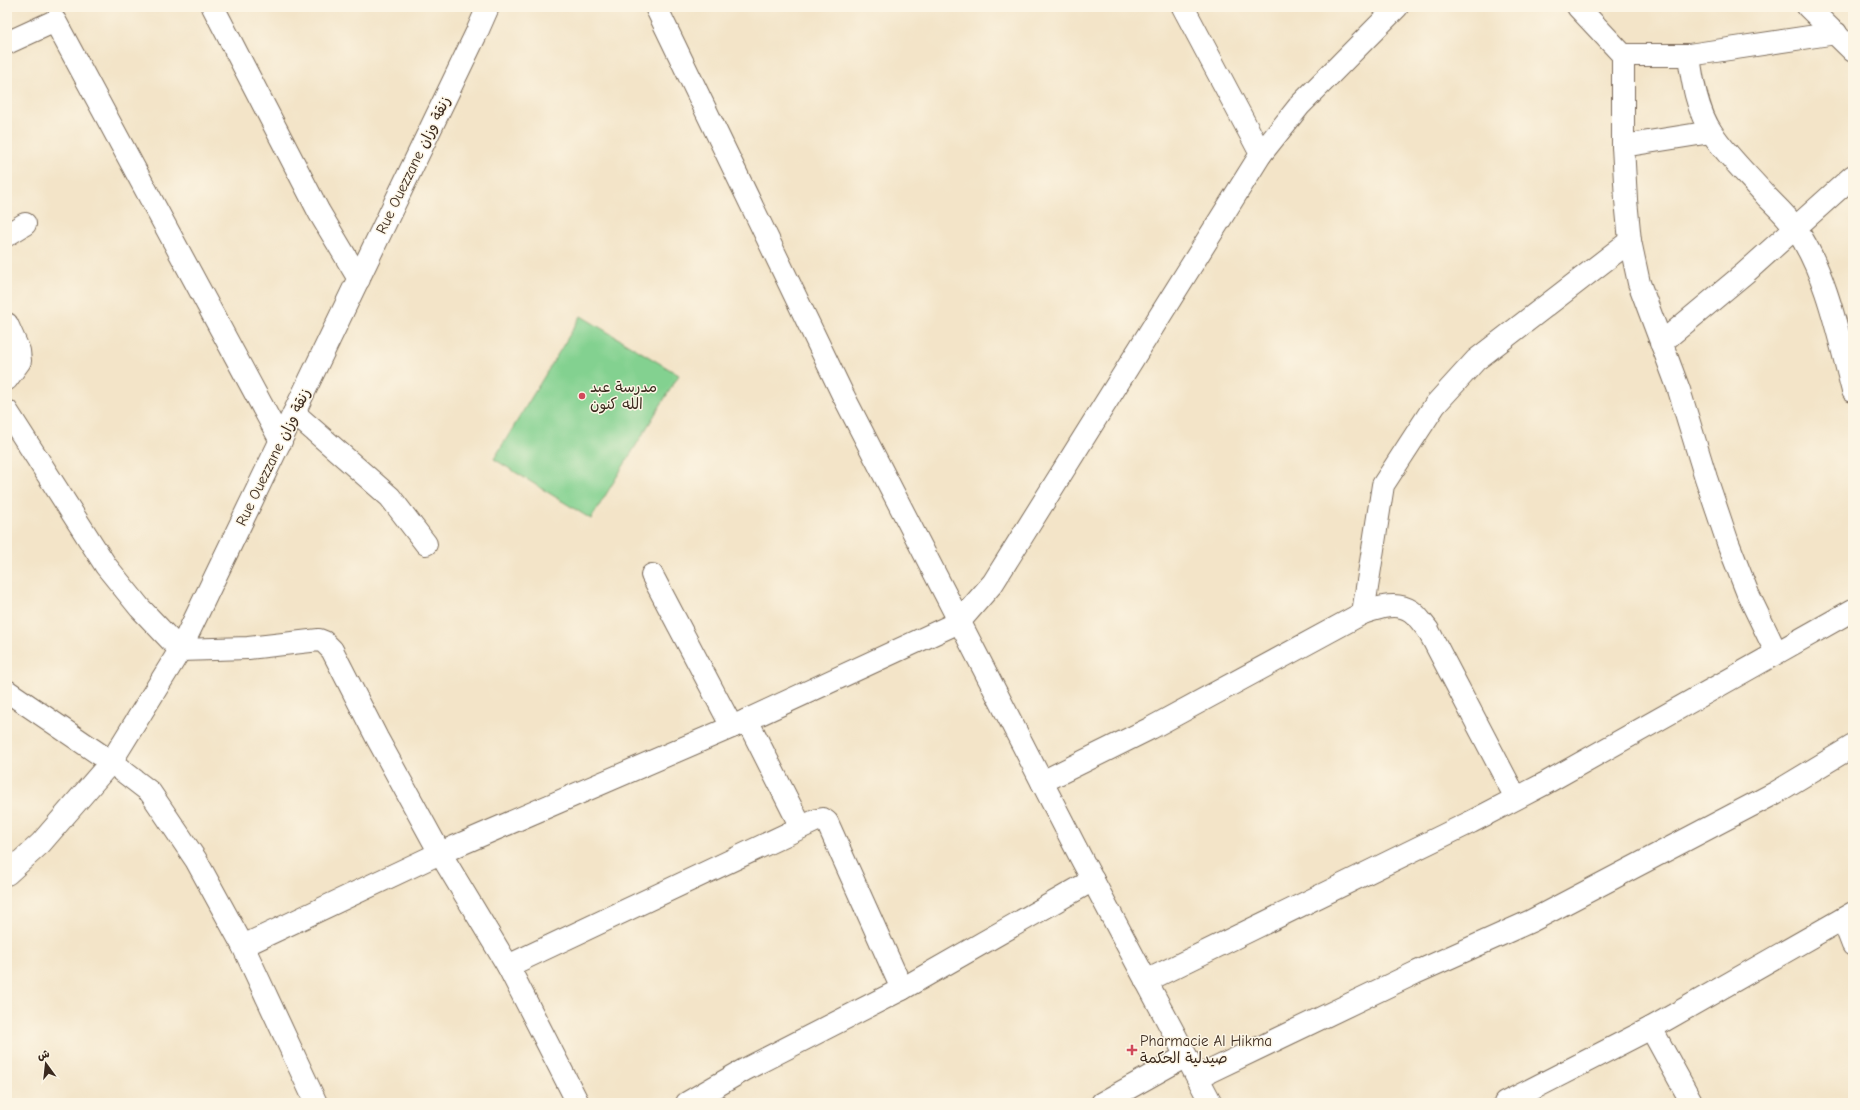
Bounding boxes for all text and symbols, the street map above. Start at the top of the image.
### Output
street label: Rue Ouezzane زنقة وزان [372,93,454,237]
place label: مدرسة عبد الله كنون [590,378,657,414]
street label: Rue Ouezzane زنقة وزان [232,385,314,529]
marker: مدرسة عبد الله كنون [577,391,587,401]
place label: Pharmacie Al Hikma صيدلية الحكمة [1140,1032,1272,1067]
north arrow [26,1044,66,1084]
marker: Pharmacie Al Hikma صيدلية الحكمة [1127,1045,1137,1055]
text: ش [36,1047,51,1063]

